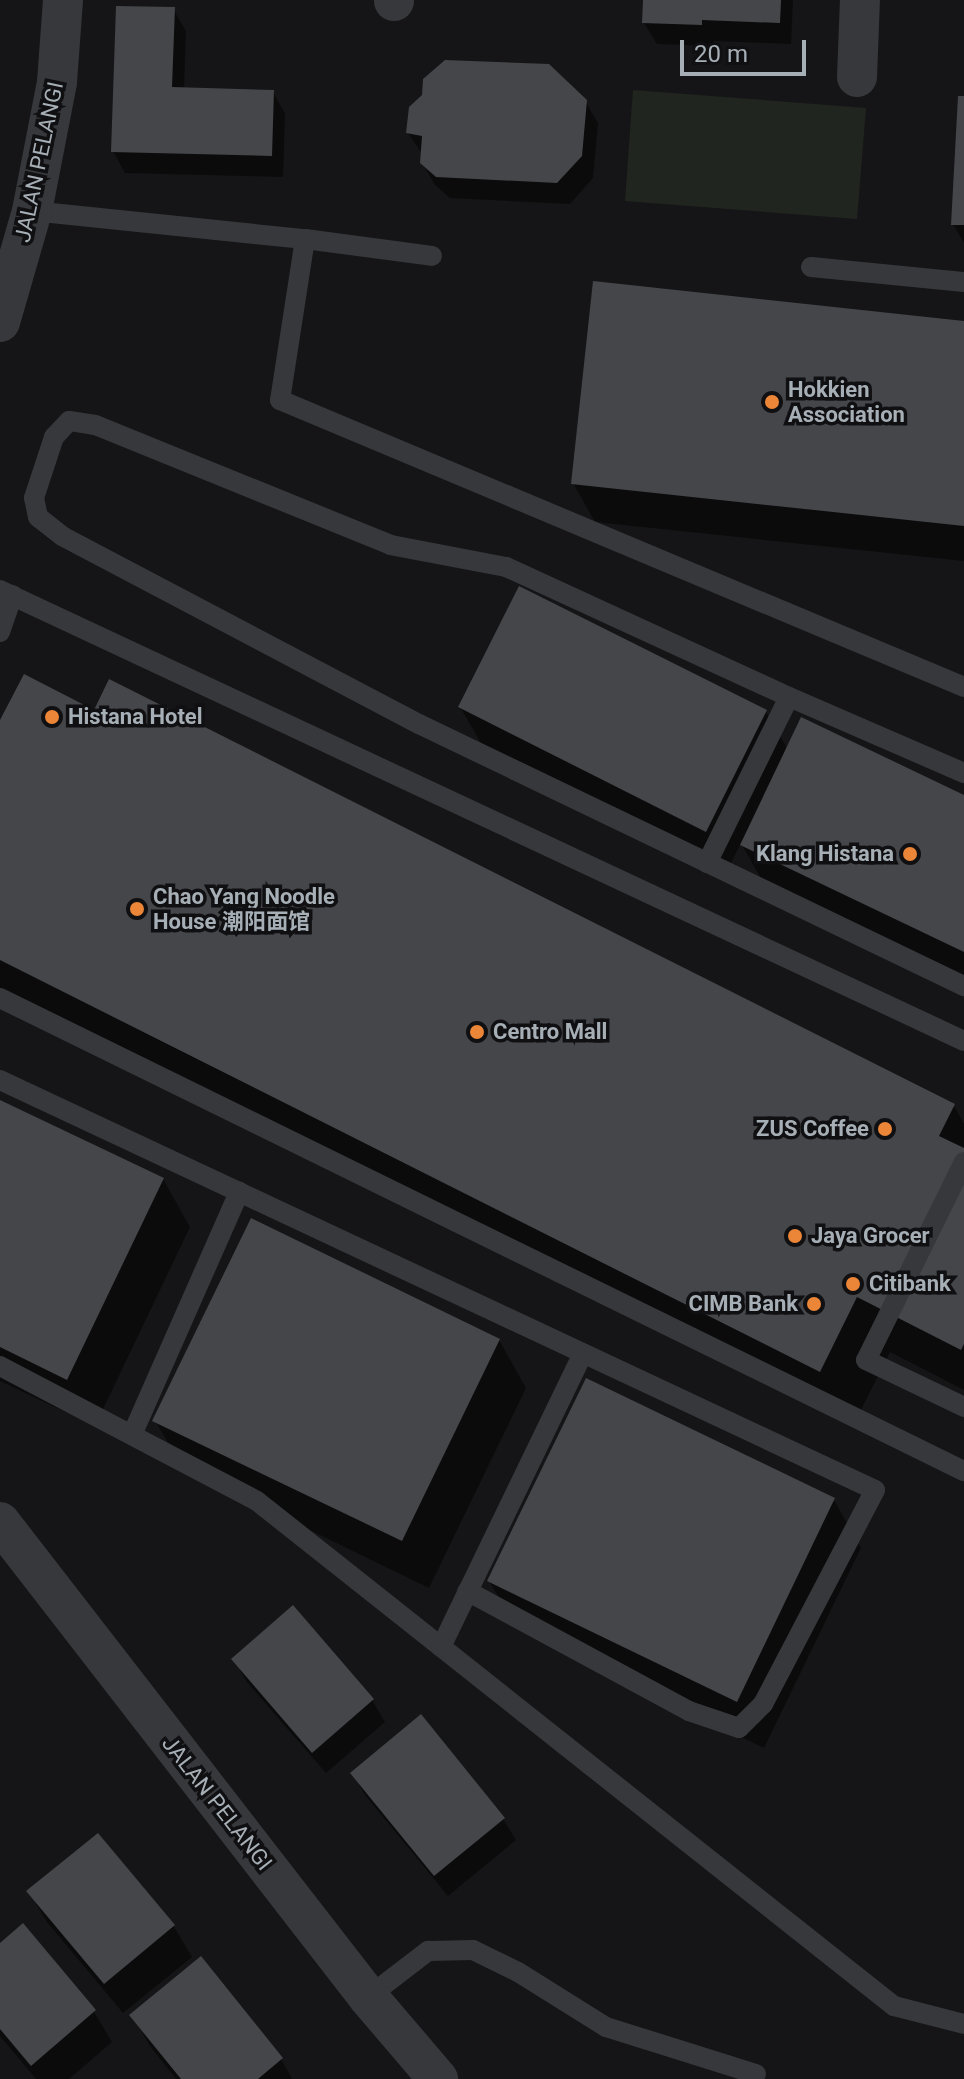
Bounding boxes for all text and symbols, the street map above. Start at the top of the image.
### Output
scale bar [684,24,810,74]
text: 20 m [694,40,748,68]
street label: JALAN PELANGI [9,79,69,245]
place label: Hokkien Association [788,376,905,428]
marker: Hokkien Association [763,393,781,411]
place label: Histana Hotel [68,704,203,730]
marker: Histana Hotel [43,708,61,726]
place label: Klang Histana [756,841,894,867]
marker: Klang Histana [901,845,919,863]
place label: Chao Yang Noodle House 潮阳面馆 [153,883,335,934]
marker: Chao Yang Noodle House 潮阳面馆 [128,900,146,918]
place label: Centro Mall [493,1019,607,1045]
marker: Centro Mall [468,1023,486,1041]
place label: ZUS Coffee [756,1116,869,1142]
marker: ZUS Coffee [876,1120,894,1138]
place label: Jaya Grocer [811,1223,930,1249]
marker: Jaya Grocer [786,1227,804,1245]
place label: Citibank [869,1271,951,1297]
marker: Citibank [844,1275,862,1293]
place label: CIMB Bank [689,1291,798,1317]
marker: CIMB Bank [805,1295,823,1313]
street label: JALAN PELANGI [156,1731,278,1875]

